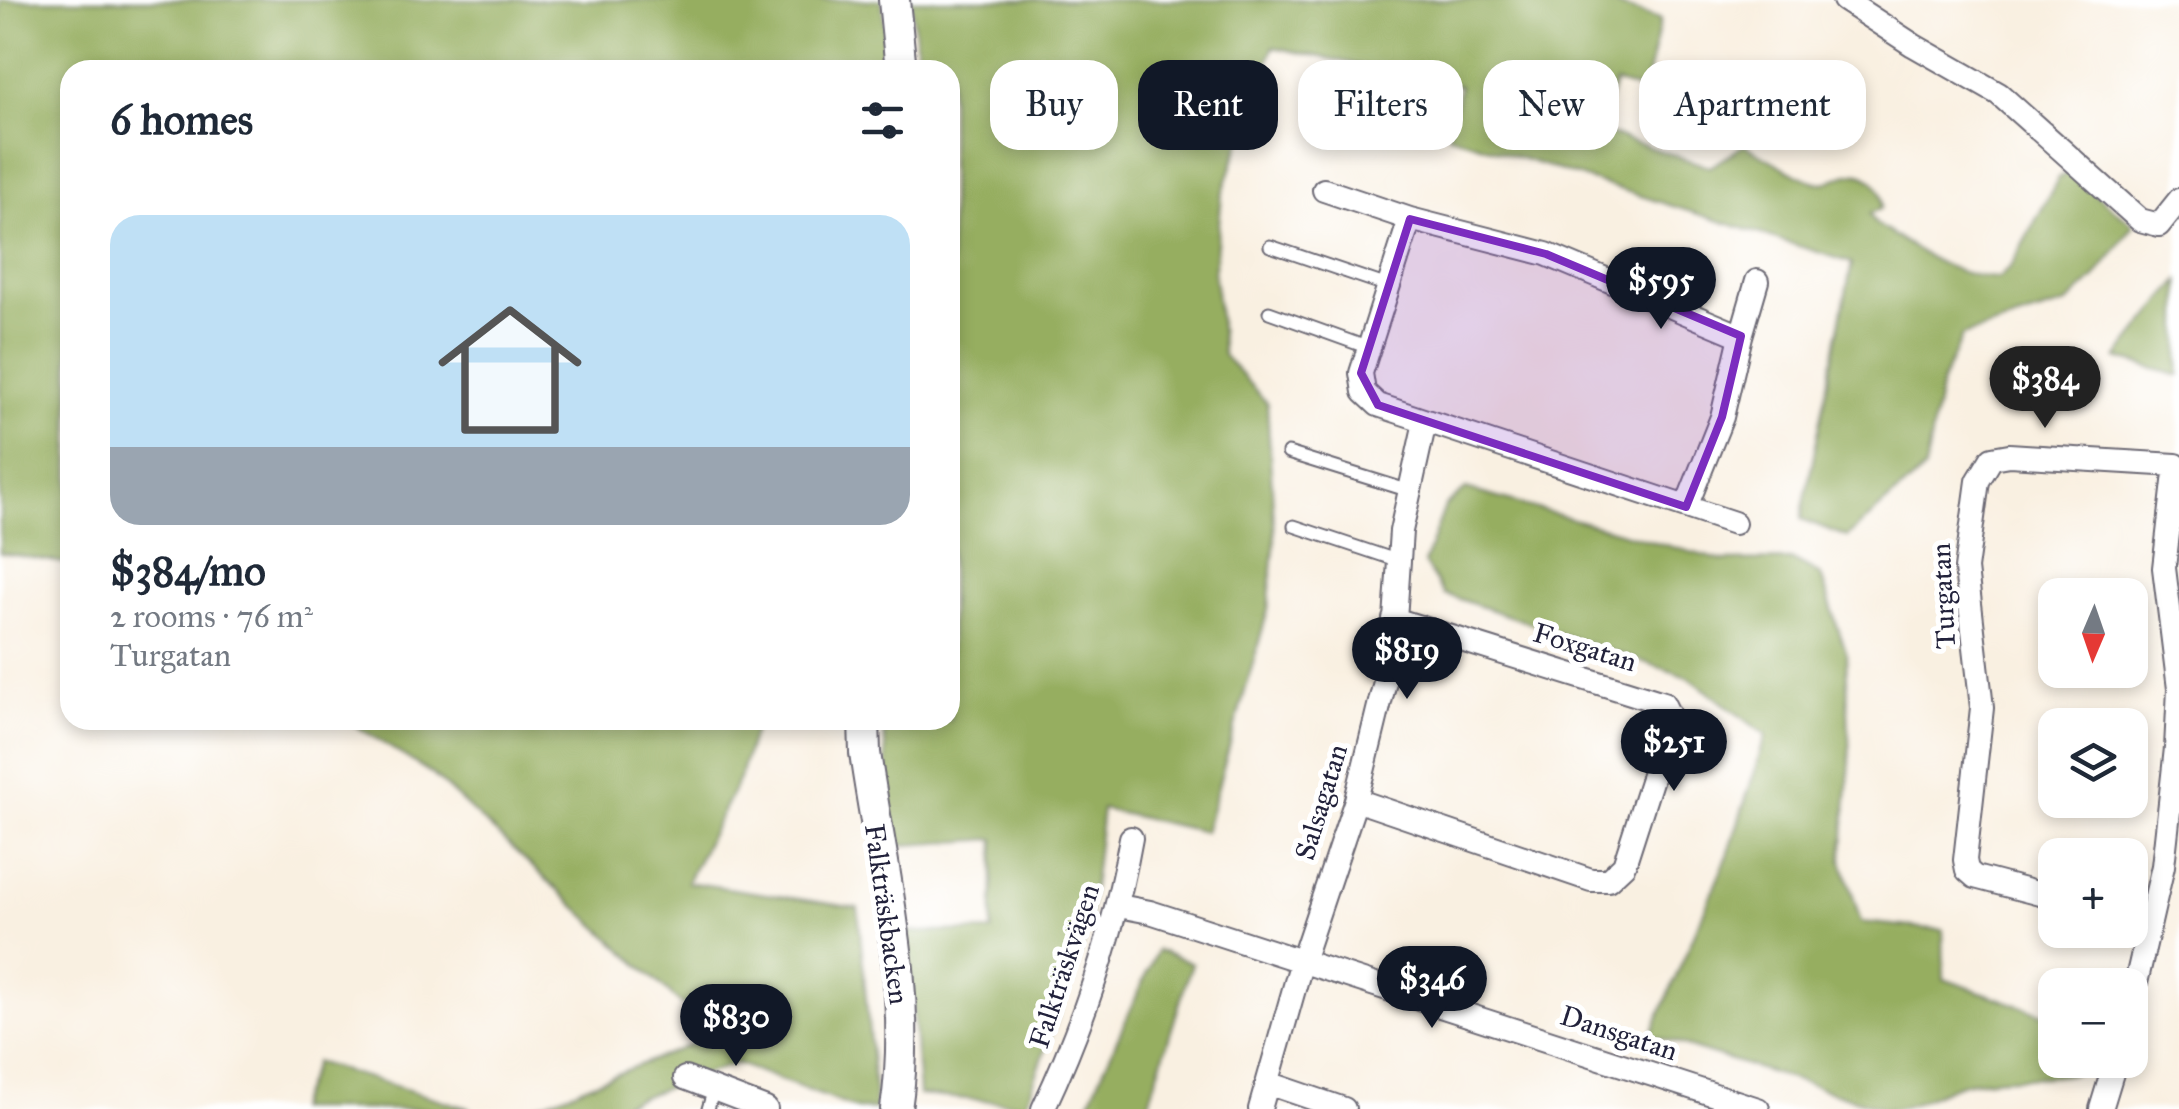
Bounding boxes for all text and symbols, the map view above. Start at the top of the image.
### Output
chip: Buy [990,60,1118,150]
chip: Rent [1138,60,1278,150]
chip: Filters [1298,60,1463,150]
chip: New [1483,60,1619,150]
chip: Apartment [1639,60,1866,150]
icon: filters [855,93,910,148]
text: 6 homes [110,94,253,146]
pin: $595 [1602,247,1720,332]
text: $595 [1628,260,1694,299]
icon: home [420,280,600,460]
pin: $384 [1986,346,2104,431]
text: $384 [2012,359,2078,398]
street label: Turgatan [1923,542,1963,650]
text: $384/mo [110,545,266,597]
north arrow [2038,578,2148,688]
map controls [2038,578,2148,1078]
text: 2 rooms · 76 m² [110,597,313,636]
street label: Foxgatan [1529,615,1641,679]
pin: $819 [1348,617,1466,702]
text: $819 [1374,630,1440,669]
text: Turgatan [110,636,231,675]
button: layers [2038,708,2148,818]
pin: $251 [1615,709,1733,794]
text: $251 [1643,722,1705,761]
street label: Salsagatan [1287,740,1355,864]
street label: Falkträskbacken [857,821,917,1007]
button: + [2038,838,2148,948]
street label: Falkträskvägen [1021,880,1107,1052]
pin: $346 [1373,946,1491,1031]
text: $346 [1399,959,1465,998]
button: − [2038,968,2148,1078]
pin: $830 [677,984,795,1069]
text: $830 [702,997,770,1036]
street label: Dansgatan [1556,998,1682,1068]

